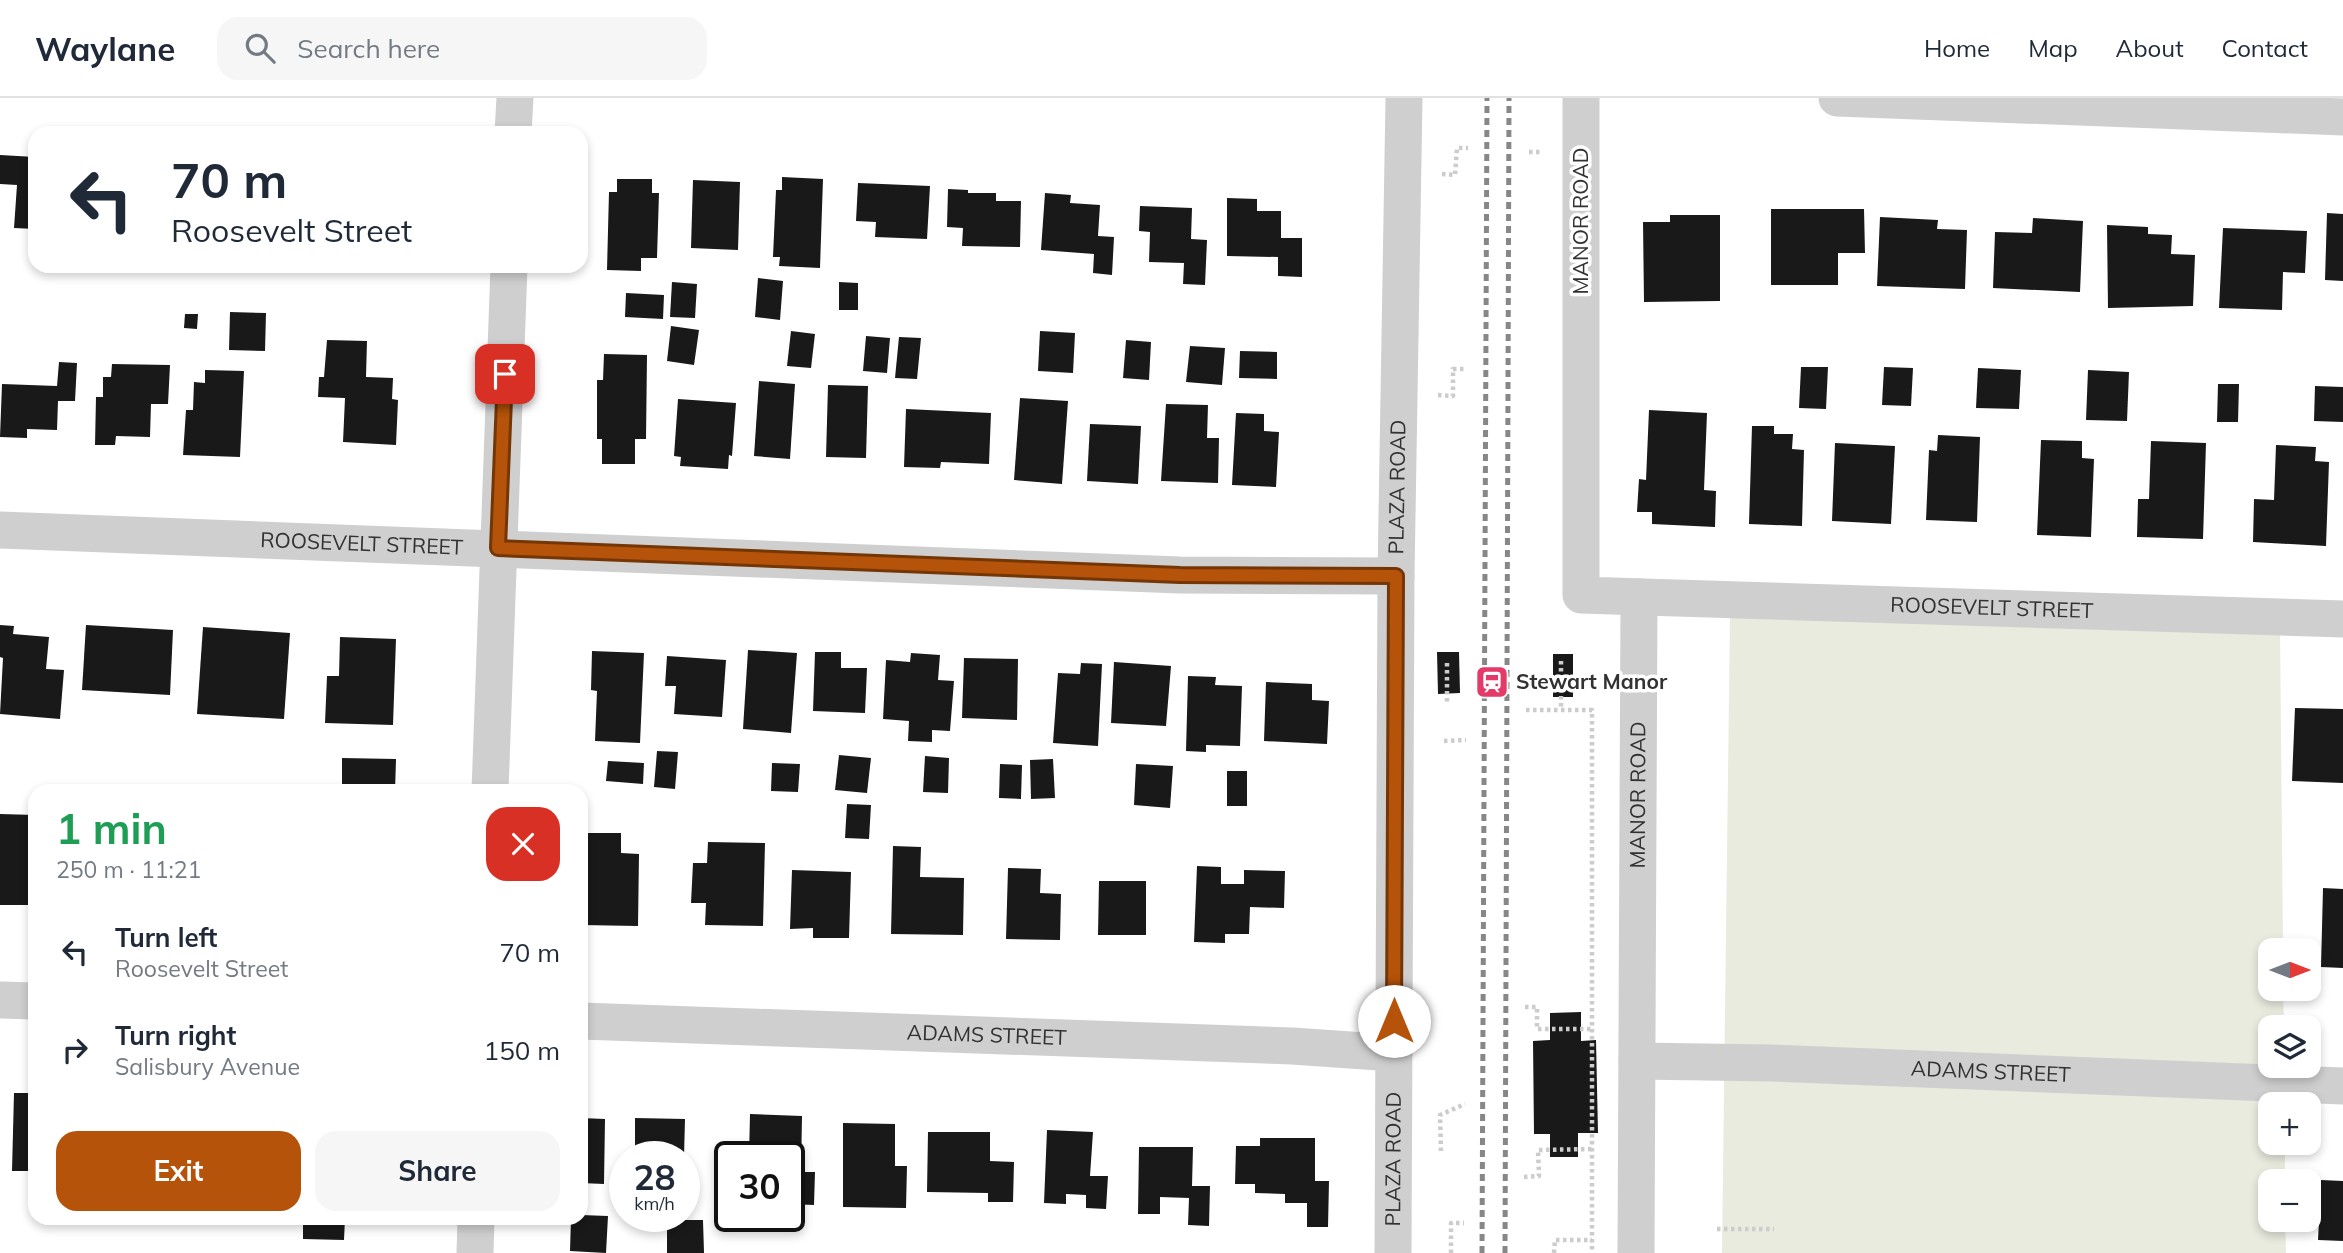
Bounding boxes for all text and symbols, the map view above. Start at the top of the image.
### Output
search box [217,17,707,80]
text: Waylane [35,28,175,69]
icon: search [241,29,279,67]
text: Search here [297,32,440,65]
text: Home [1924,33,1990,63]
text: Map [2028,33,2078,63]
text: About [2116,33,2184,63]
text: Contact [2222,33,2308,63]
street label: MANOR ROAD [1567,148,1593,294]
text: 70 m [171,149,287,210]
icon: left [56,154,147,245]
text: Roosevelt Street [171,210,412,250]
pin [475,344,535,404]
icon: arrive [486,355,524,393]
street label: PLAZA ROAD [1382,419,1411,555]
street label: ROOSEVELT STREET [260,526,464,560]
street label: ROOSEVELT STREET [1890,591,2094,623]
station icon: Stewart Manor [1473,663,1511,701]
place label: Stewart Manor [1516,668,1668,694]
street label: MANOR ROAD [1624,721,1650,869]
text: 1 min [56,802,167,855]
button: close [486,807,560,881]
text: 250 m · 11:21 [56,855,201,884]
text: Turn left [115,921,217,954]
icon: left [56,933,94,971]
text: 70 m [499,936,560,969]
north arrow [2258,938,2320,1001]
map controls [2258,938,2321,1232]
text: Roosevelt Street [115,954,288,983]
position arrow [1357,984,1431,1058]
button: layers [2258,1015,2321,1078]
street label: ADAMS STREET [906,1018,1068,1050]
text: Turn right [115,1019,236,1052]
icon: right [56,1031,94,1069]
text: 150 m [484,1034,560,1067]
text: Salisbury Avenue [115,1052,300,1081]
street label: ADAMS STREET [1910,1055,2072,1087]
street label: PLAZA ROAD [1379,1092,1406,1226]
button: + [2258,1092,2321,1155]
button: Exit [56,1131,301,1211]
button: Share [315,1131,560,1211]
speed limit sign: 30 [714,1141,805,1232]
text: 28 [633,1155,676,1199]
button: − [2258,1169,2321,1232]
text: km/h [634,1192,675,1215]

